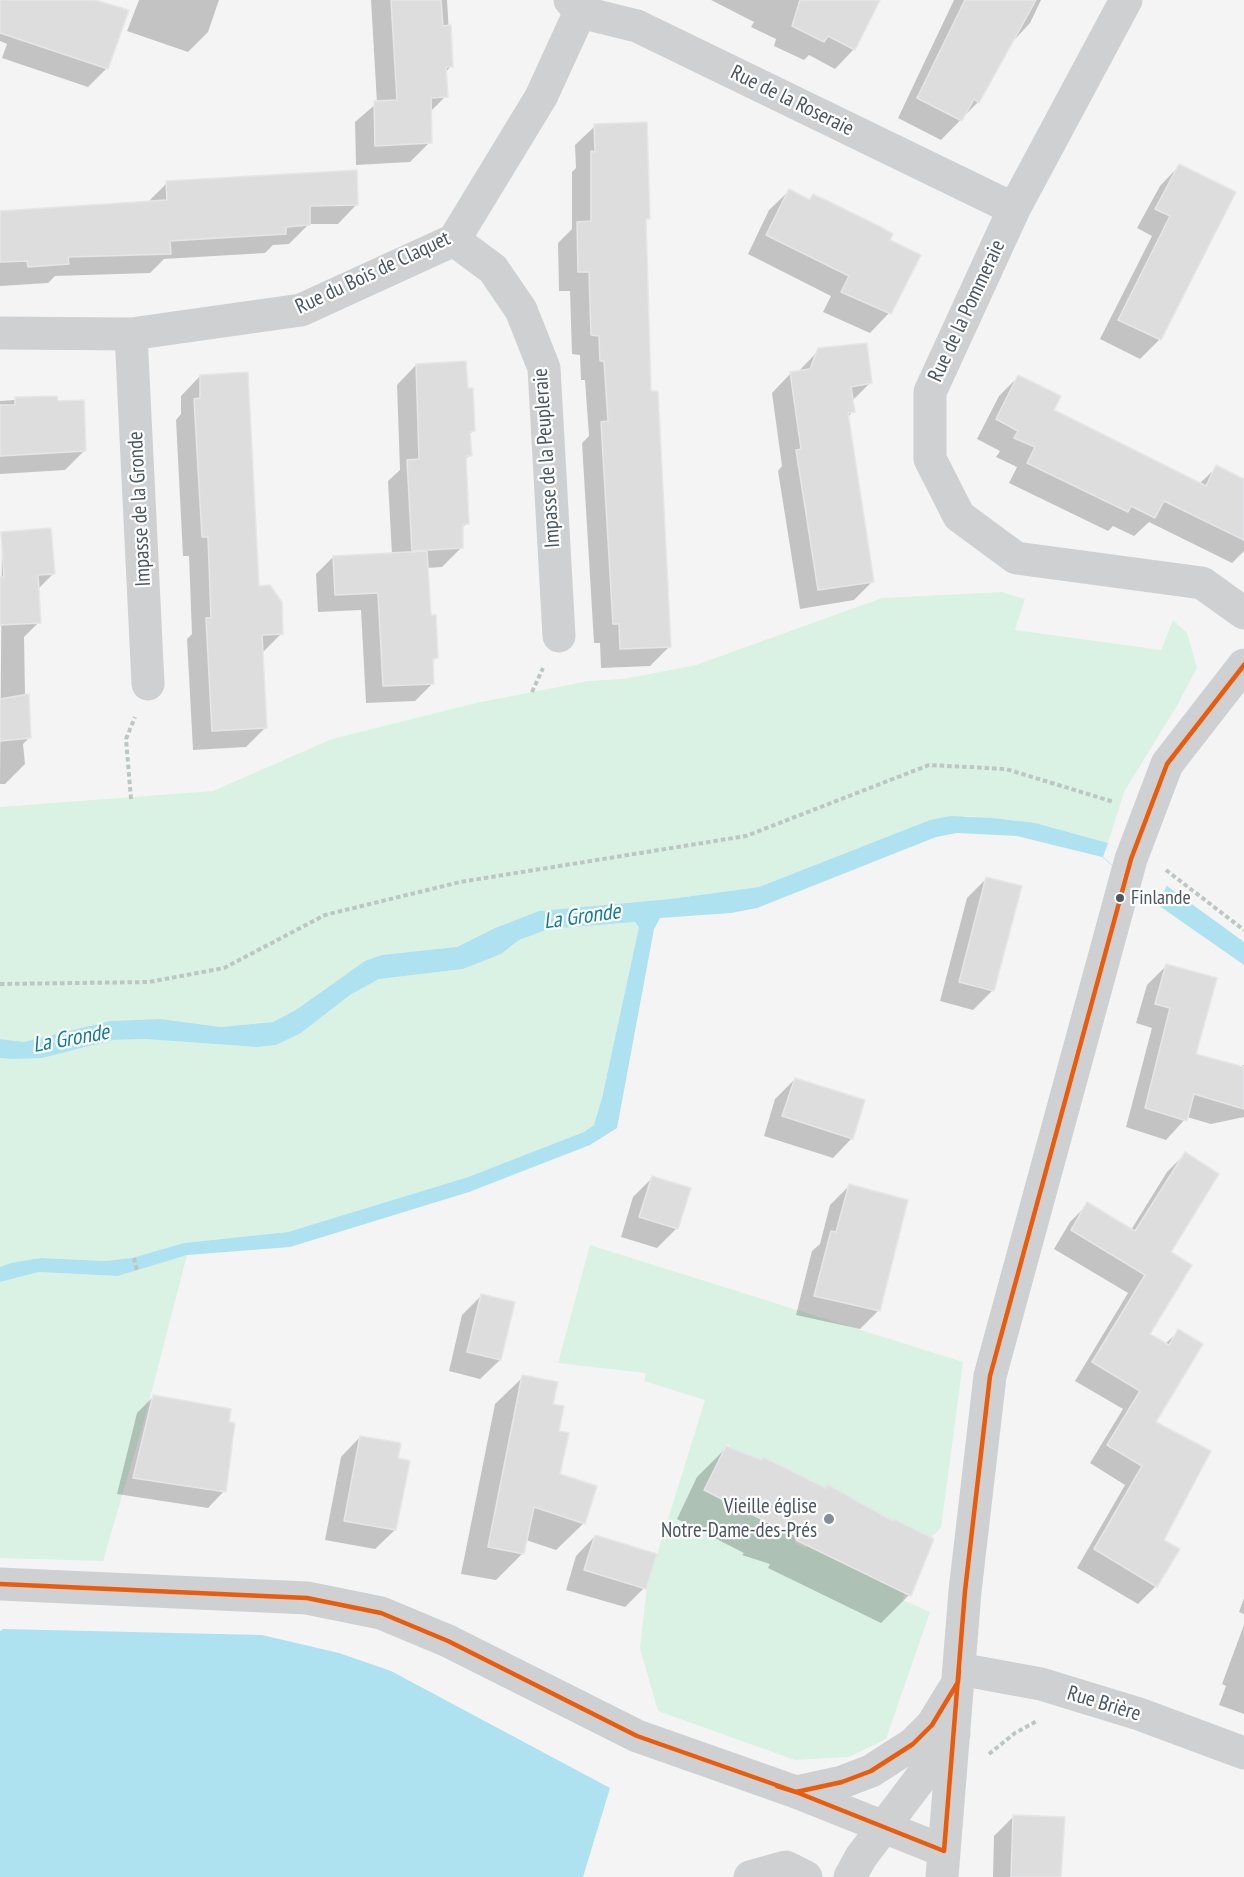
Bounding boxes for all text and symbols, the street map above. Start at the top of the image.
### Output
street label: Rue de la Roseraie [726,60,858,142]
street label: Rue du Bois de Claquet [292,226,454,320]
street label: Rue de la Pommeraie [923,236,1011,386]
street label: Impasse de la Peupleraie [528,367,566,549]
street label: Impasse de la Gronde [123,431,157,587]
place label: Finlande [1131,886,1191,910]
marker: Finlande [1114,892,1126,904]
water label: La Gronde [542,899,622,935]
water label: La Gronde [31,1019,111,1059]
place label: Vieille église Notre-Dame-des-Prés [661,1494,817,1544]
marker: Vieille église Notre-Dame-des-Prés [822,1512,836,1526]
street label: Rue Brière [1064,1681,1144,1727]

